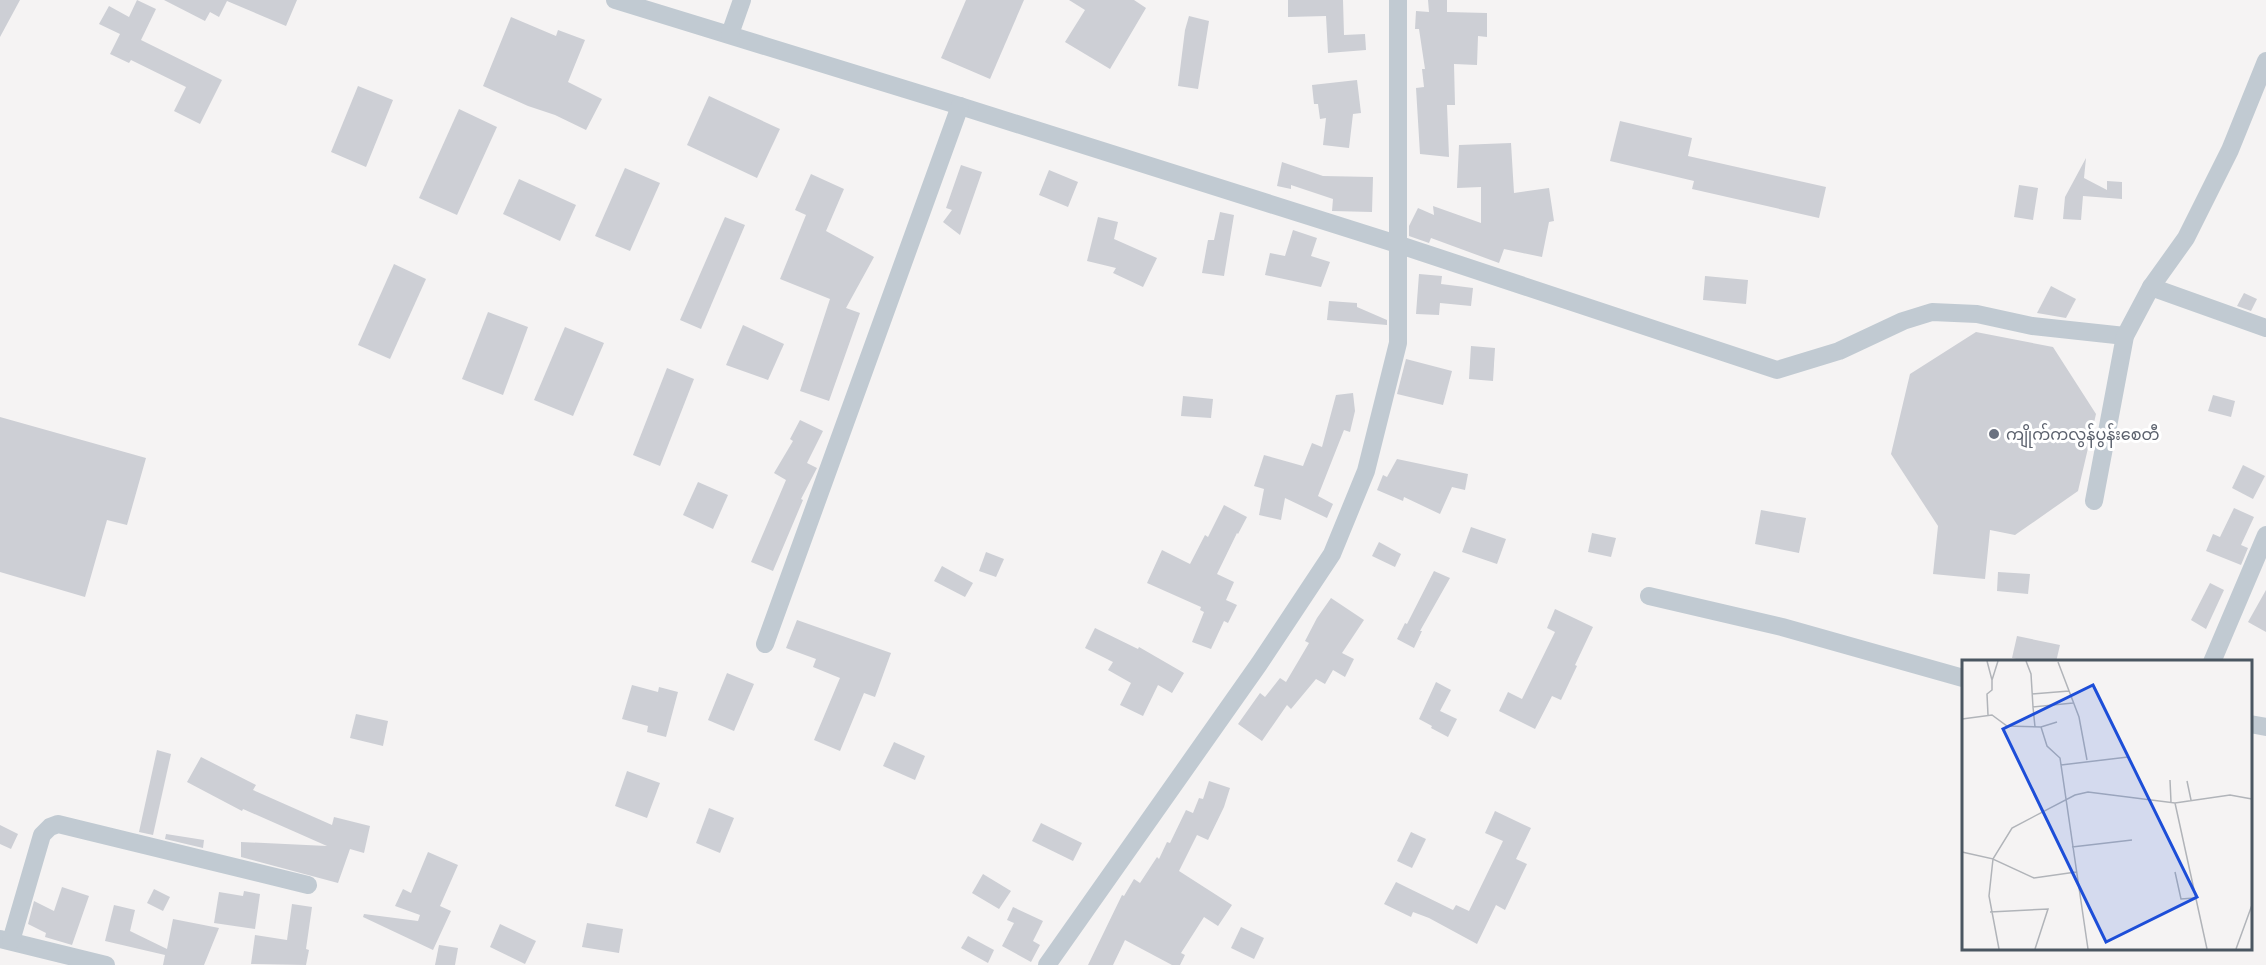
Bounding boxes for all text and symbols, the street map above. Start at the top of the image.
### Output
place label: ကျိုက်ကလွန်ပွန်းစေတီ [2006,423,2160,448]
marker: ကျိုက်ကလွန်ပွန်းစေတီ [1987,427,2001,441]
inset map [1962,660,2251,950]

